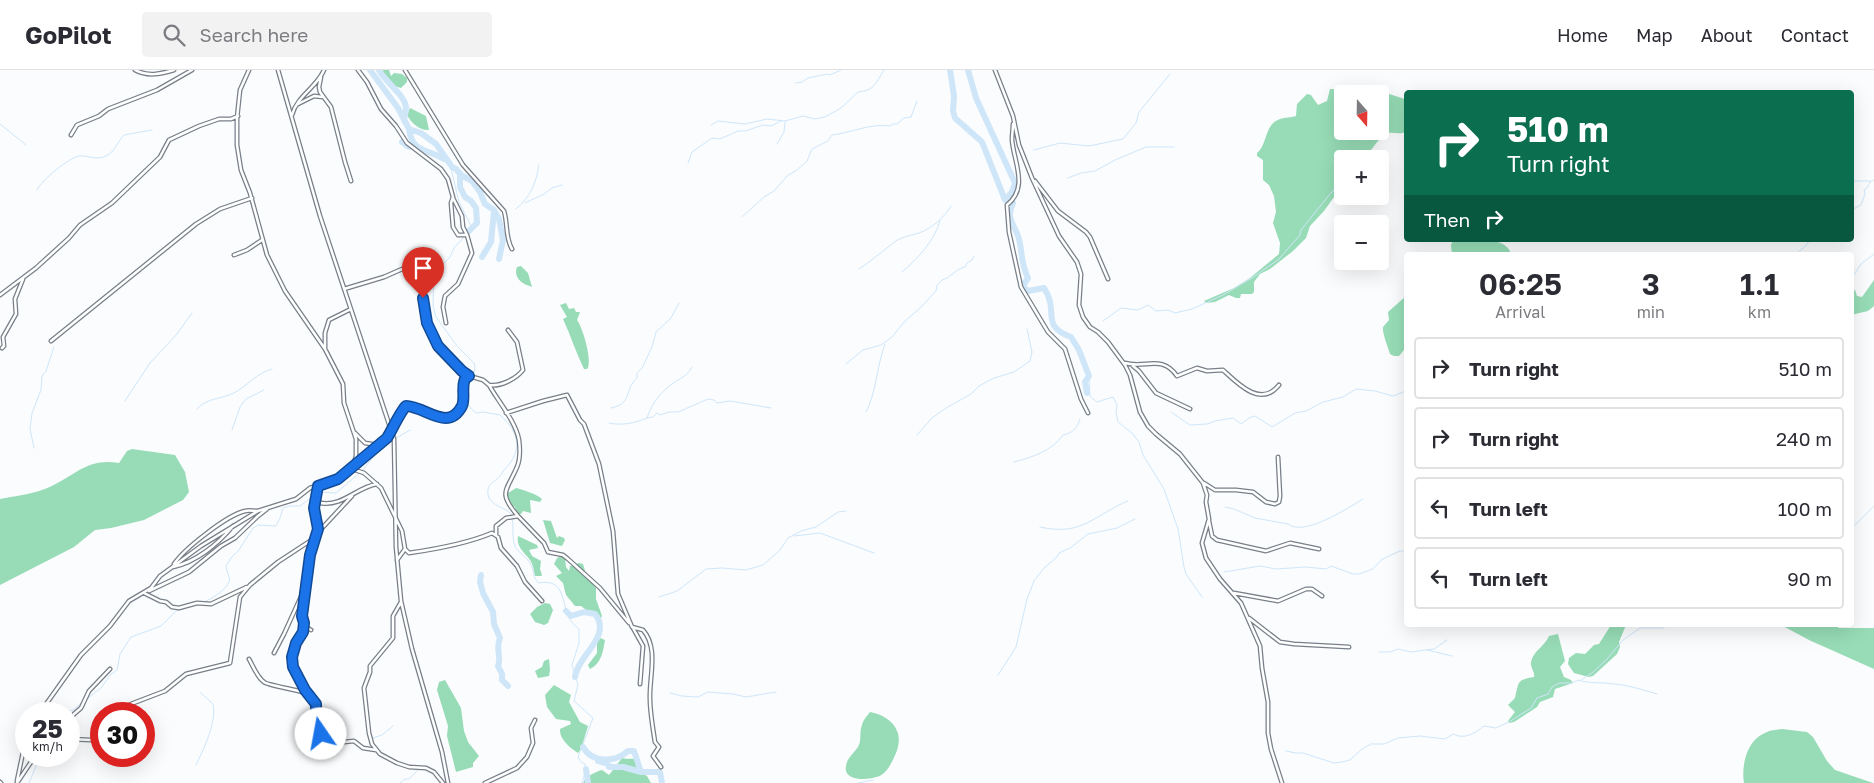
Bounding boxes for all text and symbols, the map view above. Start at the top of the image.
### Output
search box [142,12,492,57]
text: GoPilot [25,20,112,49]
icon: search [160,21,188,49]
text: Search here [200,23,308,46]
text: Home [1557,24,1608,46]
text: Map [1636,24,1673,46]
text: About [1701,24,1753,46]
text: Contact [1781,24,1849,46]
north arrow [1334,85,1389,140]
map controls [1334,85,1389,270]
text: 510 m [1507,108,1609,150]
icon: right [1424,110,1489,175]
button: + [1334,150,1389,205]
text: Turn right [1507,150,1610,177]
icon: right [1480,205,1508,233]
text: Then [1424,208,1470,231]
button: − [1334,215,1389,270]
pin [402,247,444,298]
icon: arrive [409,254,437,282]
text: 06:25 [1479,266,1562,302]
text: 3 [1642,266,1660,302]
text: 1.1 [1740,266,1779,302]
text: Arrival [1495,302,1545,322]
text: min [1637,302,1665,322]
text: km [1748,302,1771,322]
icon: right [1426,354,1454,382]
text: Turn right [1469,357,1559,380]
text: 510 m [1778,357,1832,380]
icon: right [1426,424,1454,452]
text: Turn right [1469,427,1559,450]
text: 240 m [1776,427,1832,450]
icon: left [1426,494,1454,522]
text: Turn left [1469,497,1548,520]
text: 100 m [1778,497,1832,520]
icon: left [1426,564,1454,592]
text: Turn left [1469,567,1548,590]
text: 90 m [1787,567,1832,590]
speed limit sign: 30 [90,702,155,767]
position arrow [294,707,346,759]
text: 25 [32,713,63,744]
text: km/h [32,739,63,754]

